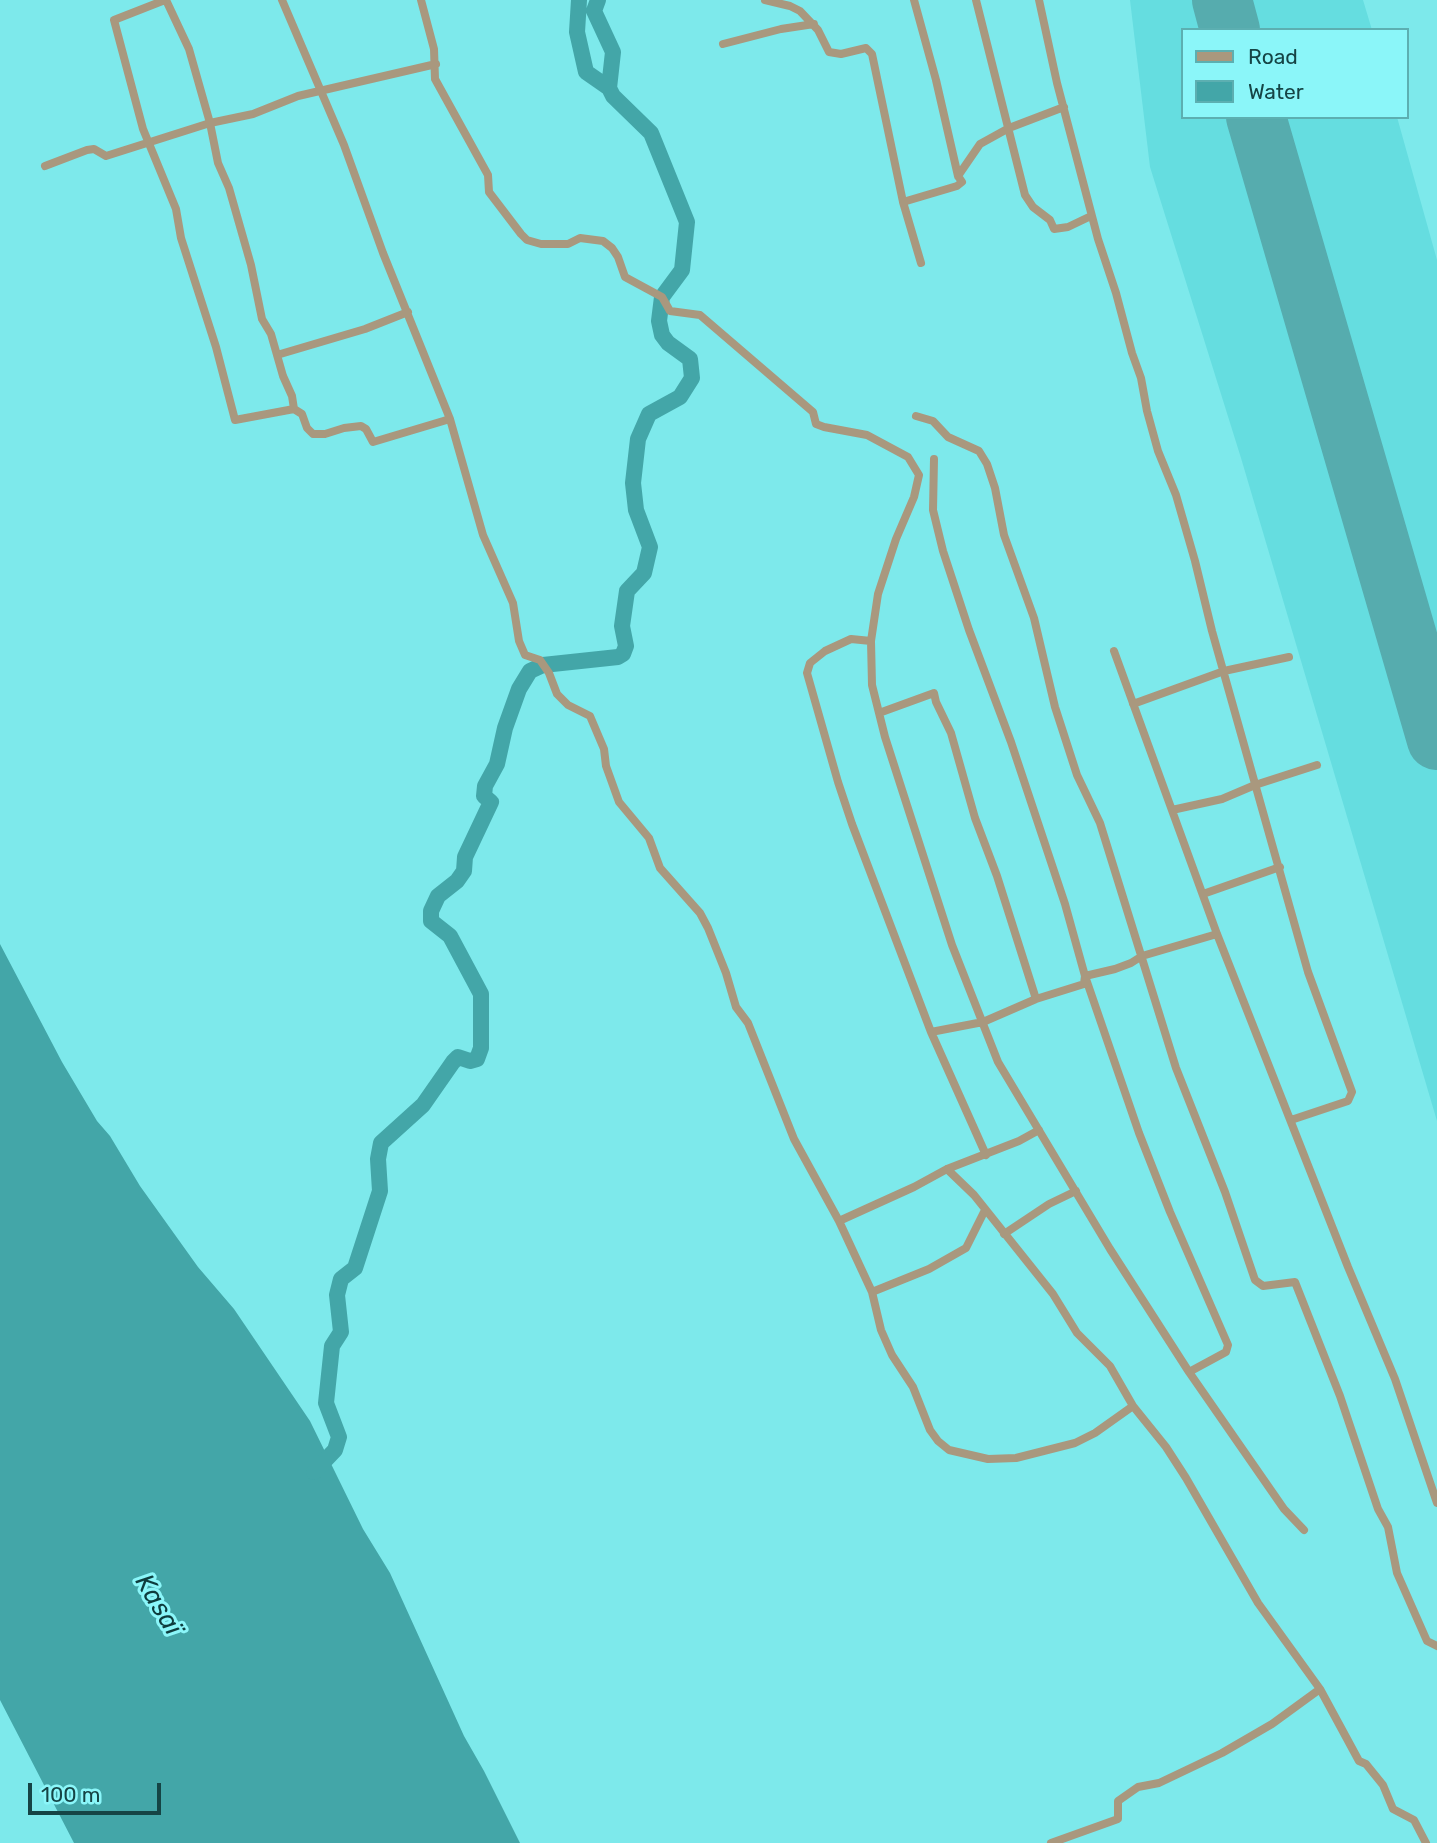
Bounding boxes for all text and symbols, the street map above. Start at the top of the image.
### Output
legend [1182,28,1409,119]
text: Road [1248,44,1298,69]
text: Water [1248,79,1304,104]
water label: Kasaï [128,1569,188,1641]
scale bar [32,1770,164,1814]
text: 100 m [41,1782,100,1807]

